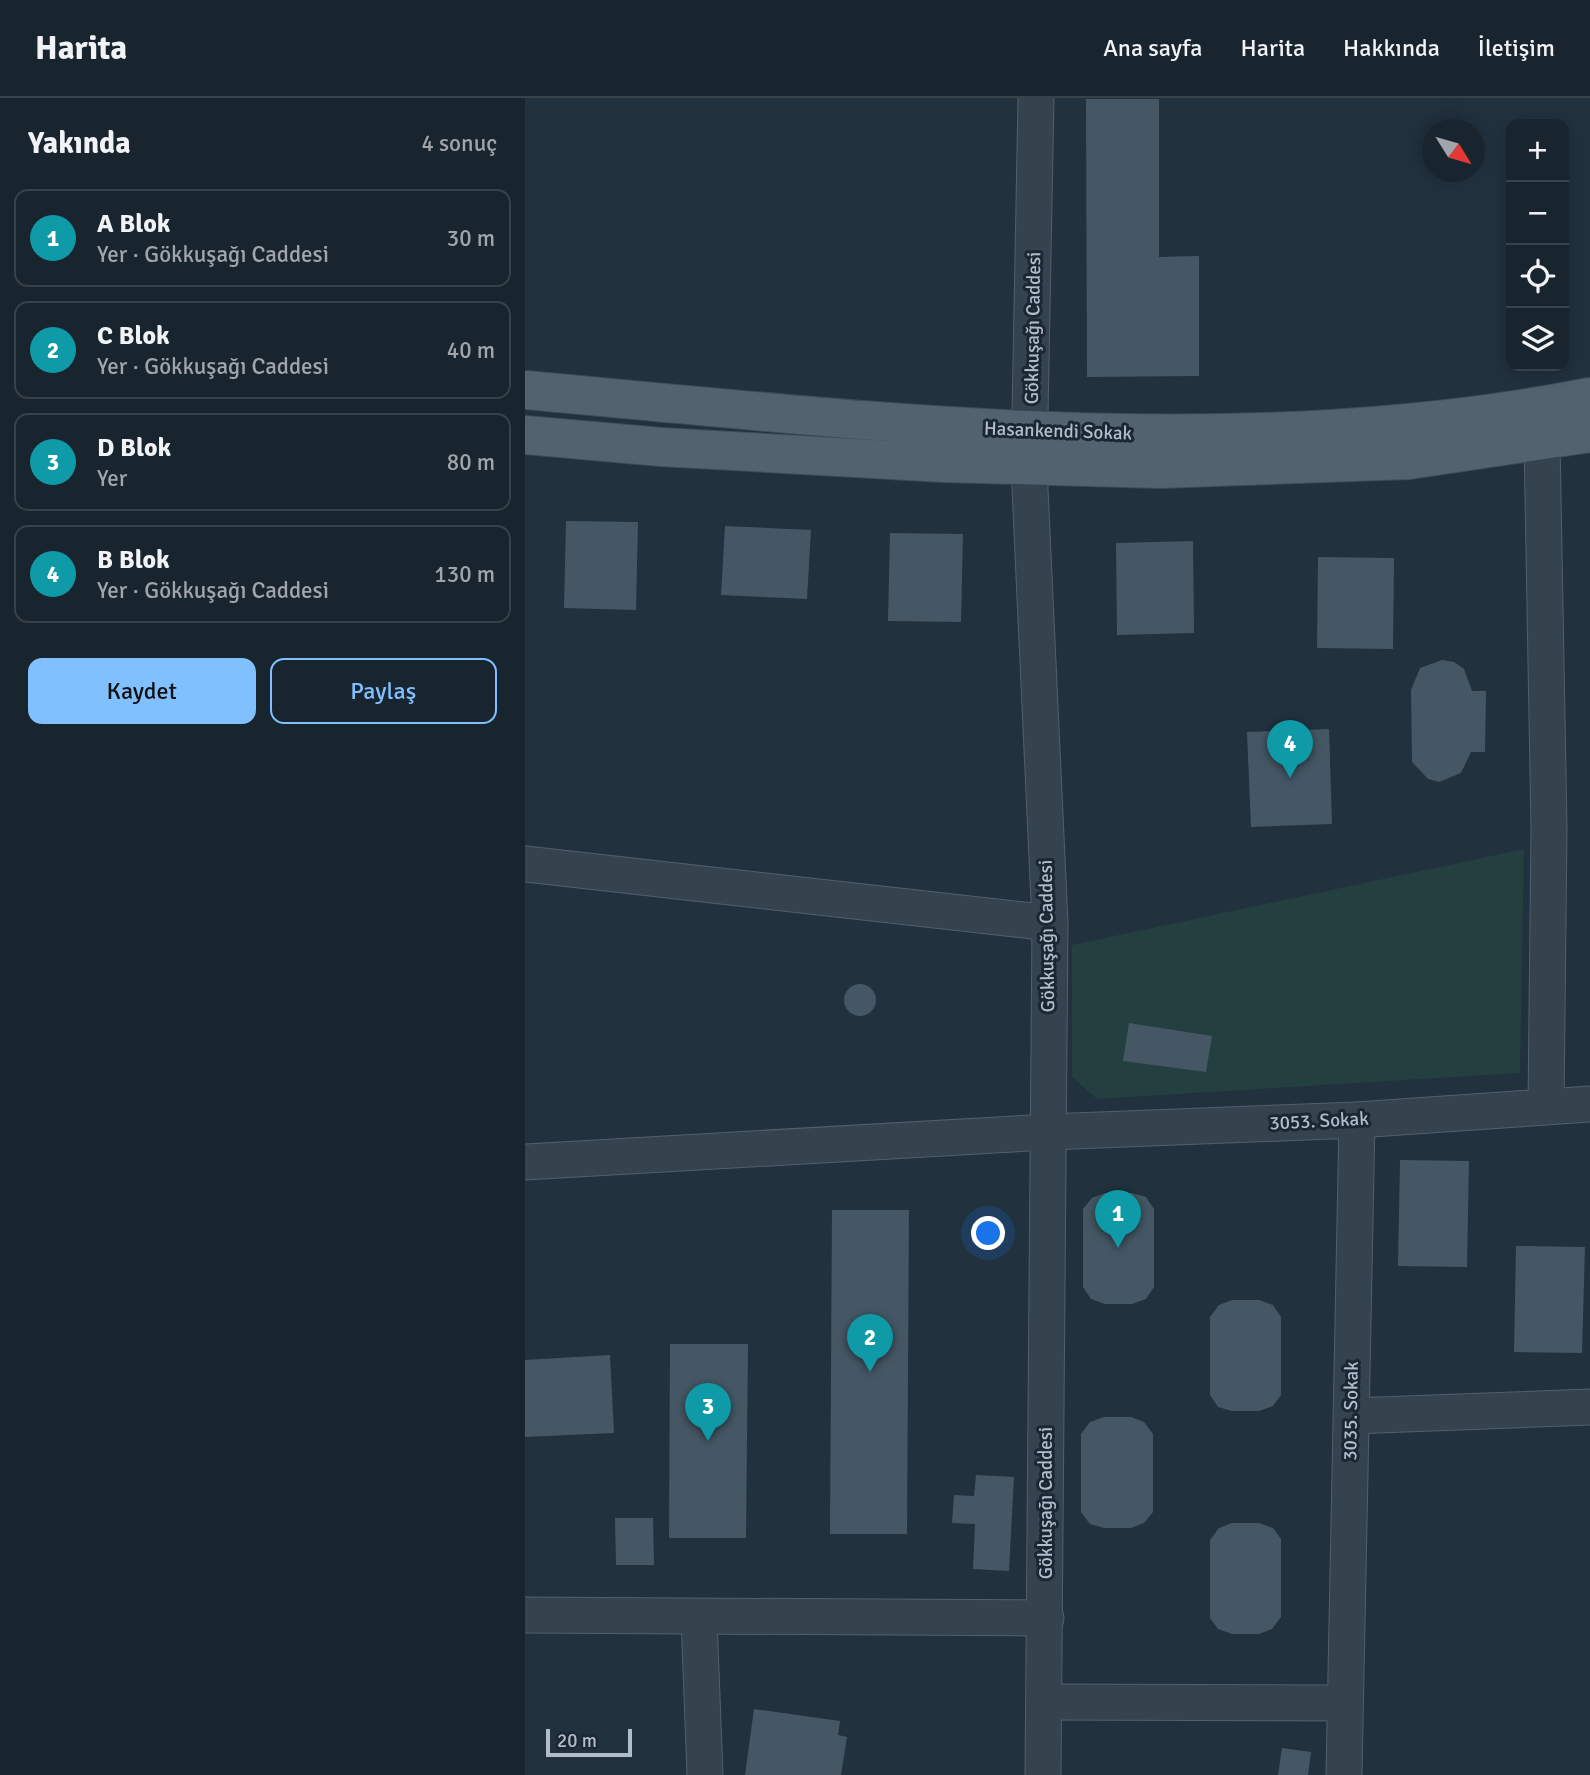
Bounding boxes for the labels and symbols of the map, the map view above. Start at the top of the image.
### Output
north arrow [1422,119,1485,182]
street label: Gökkuşağı Caddesi [1020,252,1046,404]
street label: Hasankendi Sokak [984,416,1133,446]
pin: 4 [1267,720,1313,778]
street label: Gökkuşağı Caddesi [1034,860,1060,1012]
street label: 3053. Sokak [1269,1106,1370,1136]
pin: 1 [1095,1190,1141,1248]
your location [971,1216,1005,1250]
pin: 2 [847,1314,893,1372]
street label: 3035. Sokak [1338,1361,1364,1461]
pin: 3 [685,1383,731,1441]
street label: Gökkuşağı Caddesi [1034,1427,1058,1579]
scale bar [546,1726,632,1758]

